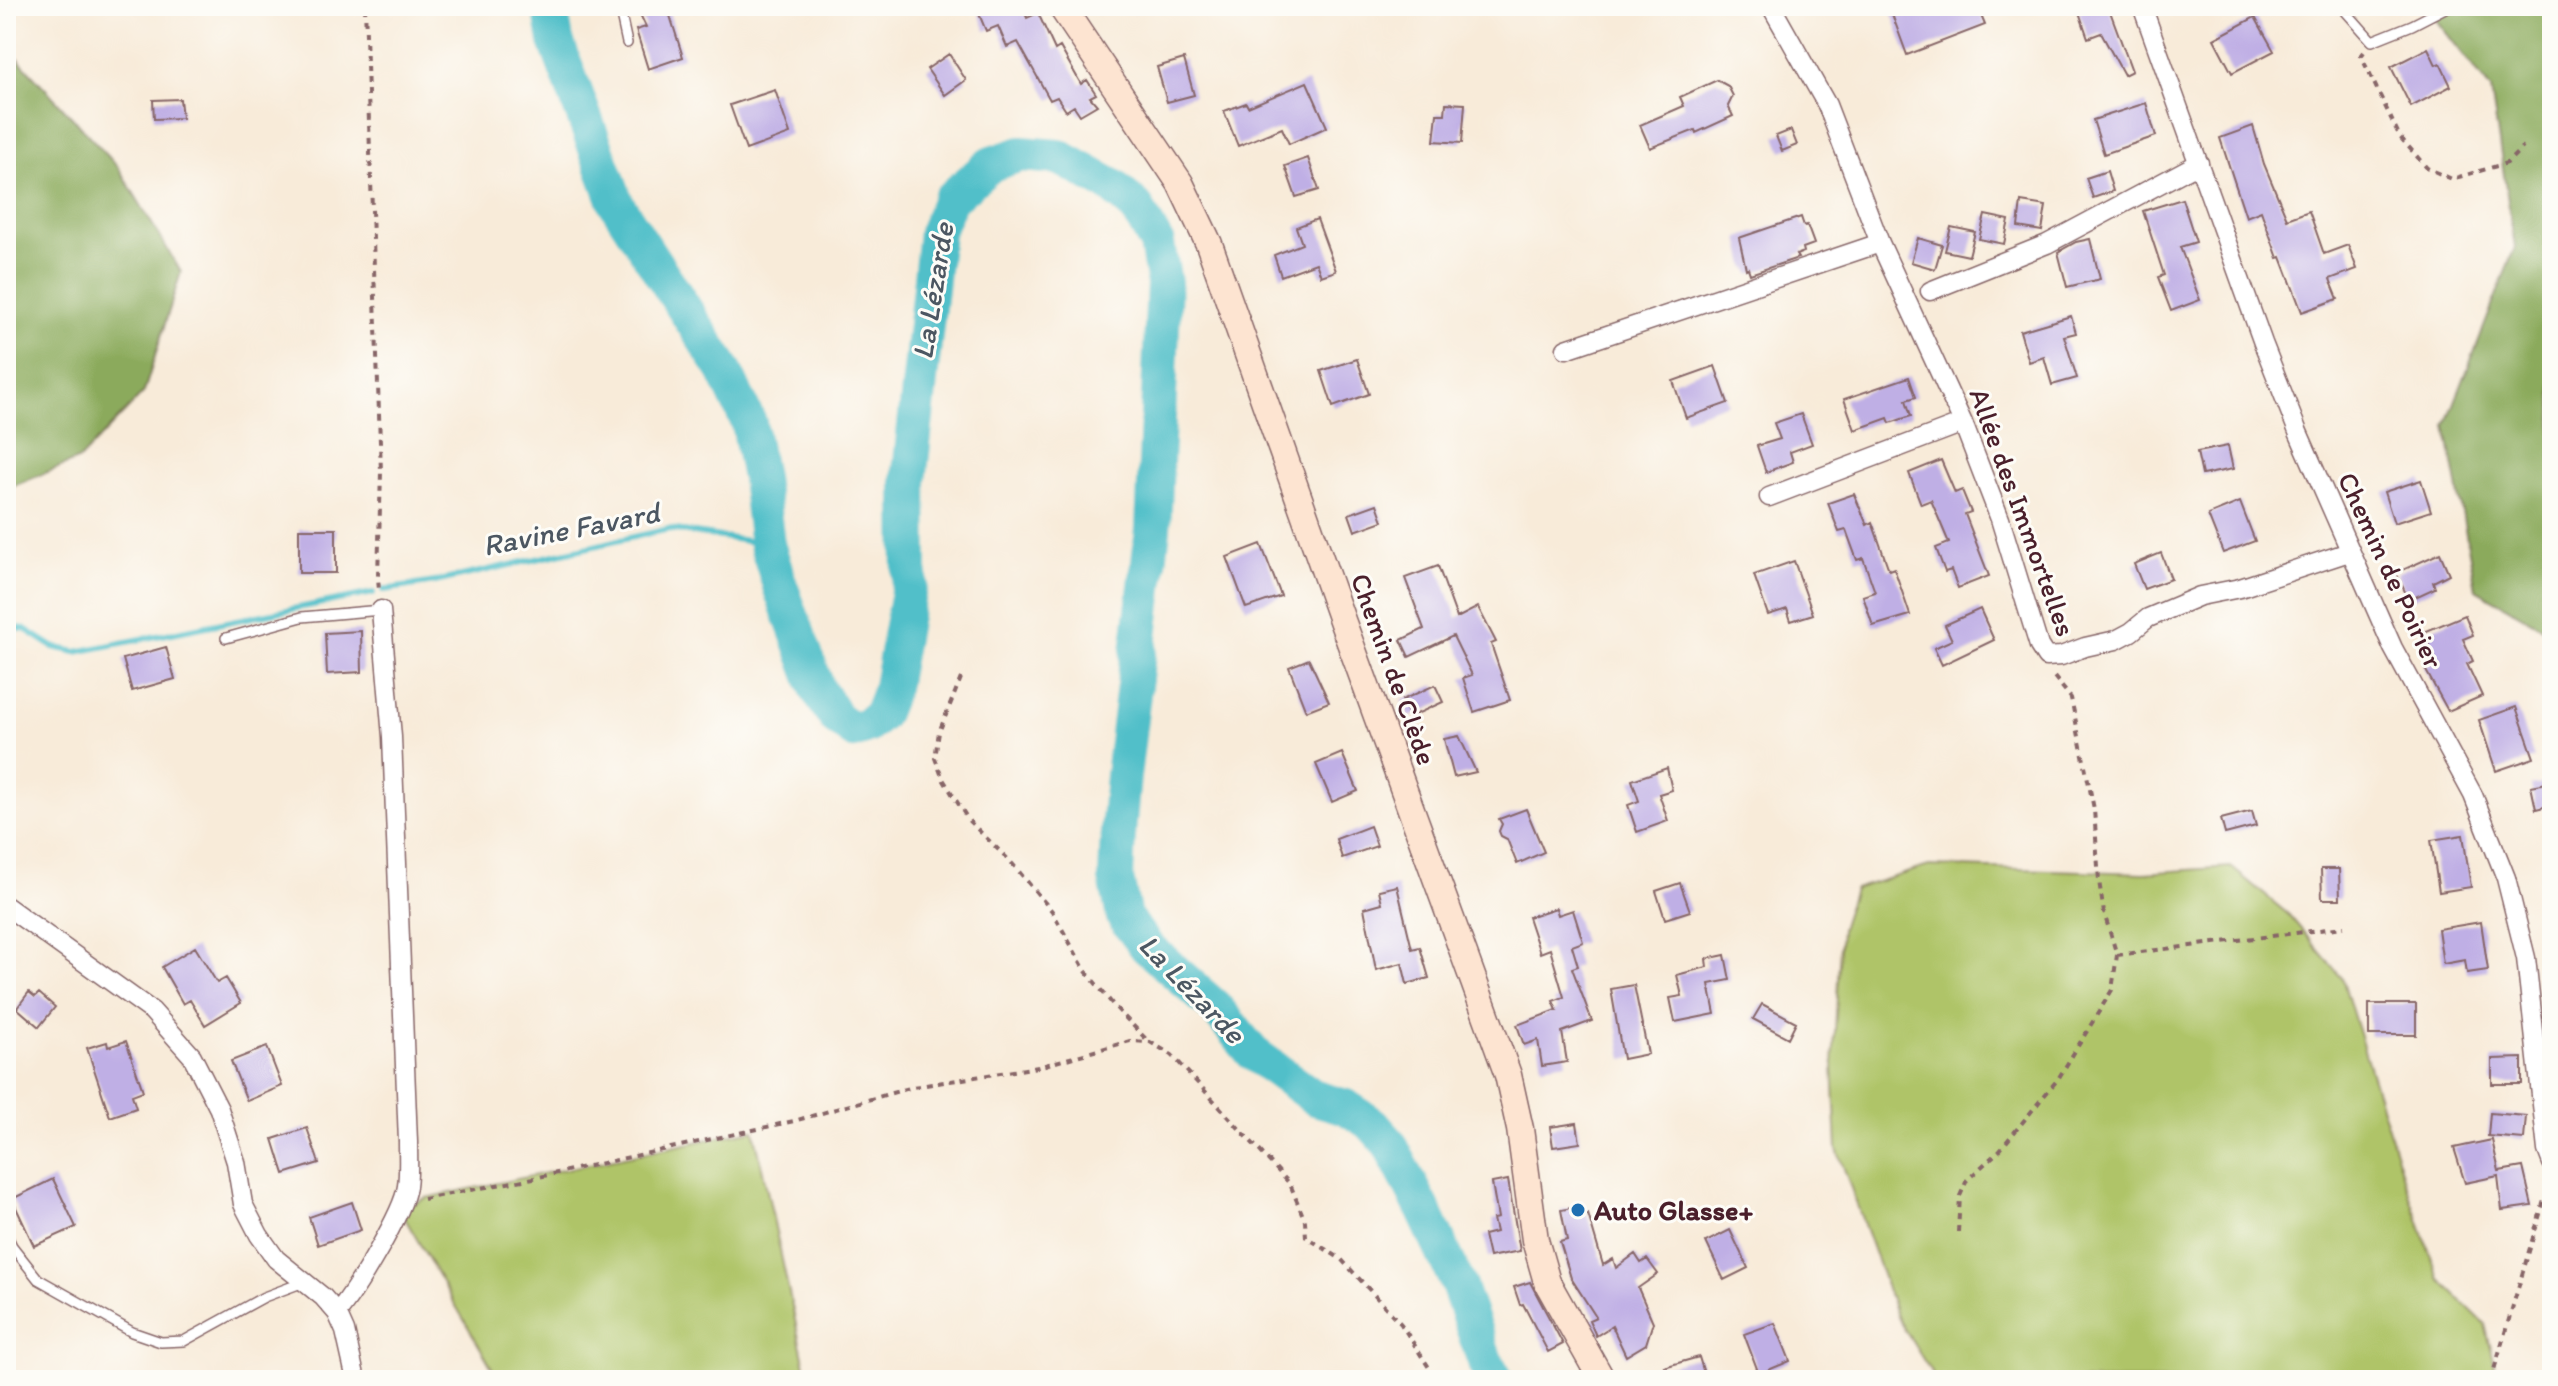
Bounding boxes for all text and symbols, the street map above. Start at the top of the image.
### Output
water label: La Lézarde [903,219,962,362]
street label: Allée des Immortelles [1962,383,2084,641]
street label: Chemin de Poirier [2331,467,2451,673]
water label: Ravine Favard [480,493,665,564]
street label: Chemin de Clède [1344,569,1444,769]
water label: La Lézarde [1131,926,1255,1052]
place label: Auto Glasse+ [1593,1193,1753,1227]
marker: Auto Glasse+ [1569,1201,1587,1219]

